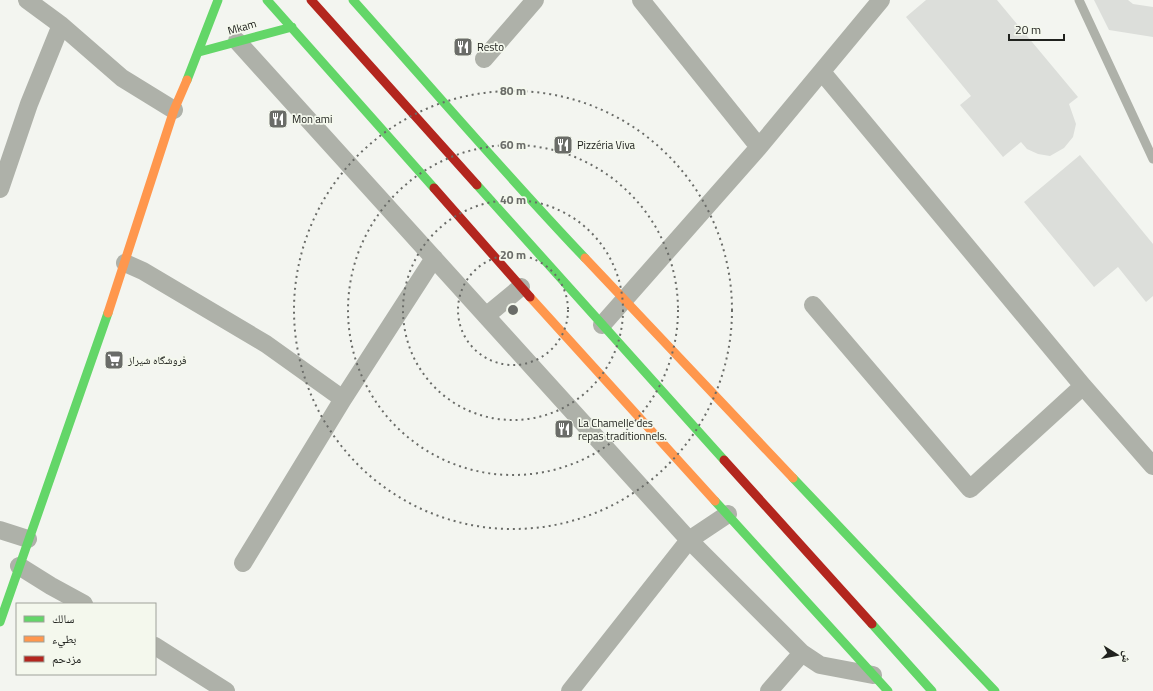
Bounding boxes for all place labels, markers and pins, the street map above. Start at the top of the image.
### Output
restaurant icon: Resto [452,36,474,58]
place label: Resto [477,39,504,55]
restaurant icon: Mon ami [267,108,289,130]
place label: Mon ami [292,111,332,127]
restaurant icon: Pizzéria Viva [552,134,574,156]
place label: Pizzéria Viva [577,137,636,153]
centre of rings [506,303,520,317]
supermarket icon: فروشگاه شيراز [103,349,125,371]
place label: فروشگاه شيراز [127,352,187,368]
place label: La Chamelle des repas traditionnels. [578,415,667,444]
restaurant icon: La Chamelle des repas traditionnels. [553,418,575,440]

